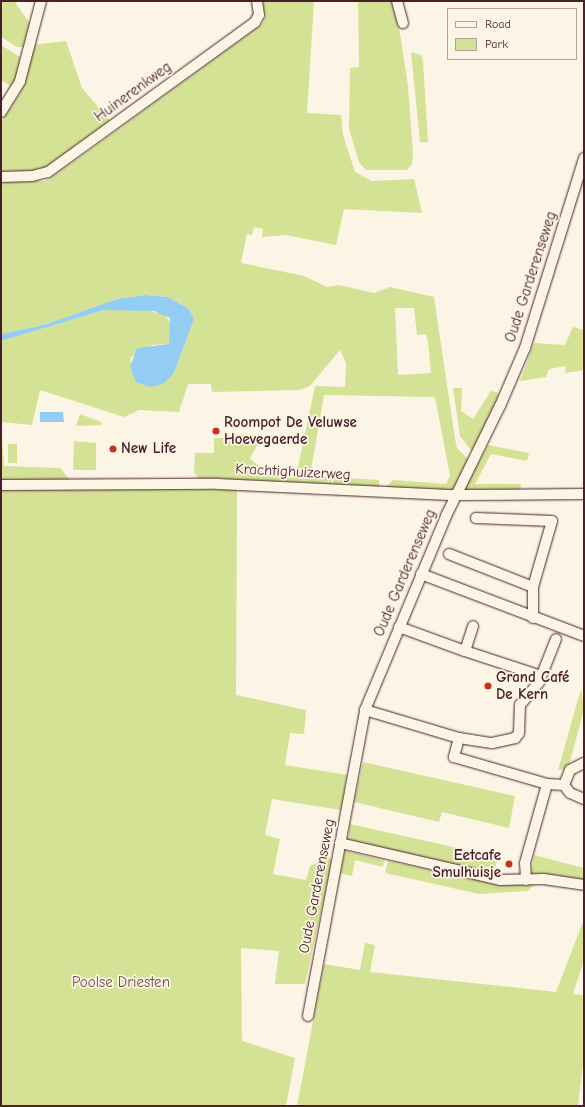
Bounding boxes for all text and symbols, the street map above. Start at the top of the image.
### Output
legend [447,8,577,60]
text: Road [485,17,511,31]
text: Park [485,37,508,51]
street label: Huinerenkweg [91,58,175,126]
street label: Oude Garderenseweg [501,209,561,345]
place label: Roompot De Veluwse Hoevegaerde [224,413,357,448]
marker: Roompot De Veluwse Hoevegaerde [211,426,221,436]
place label: New Life [121,440,176,458]
marker: New Life [108,444,118,454]
street label: Krachtighuizerweg [235,460,351,484]
street label: Oude Garderenseweg [370,507,440,639]
place label: Grand Café De Kern [496,668,569,703]
marker: Grand Café De Kern [483,681,493,691]
street label: Oude Garderenseweg [295,817,339,955]
place label: Eetcafe Smulhuisje [433,846,501,881]
marker: Eetcafe Smulhuisje [504,859,514,869]
park label: Poolse Driesten [72,974,170,992]

